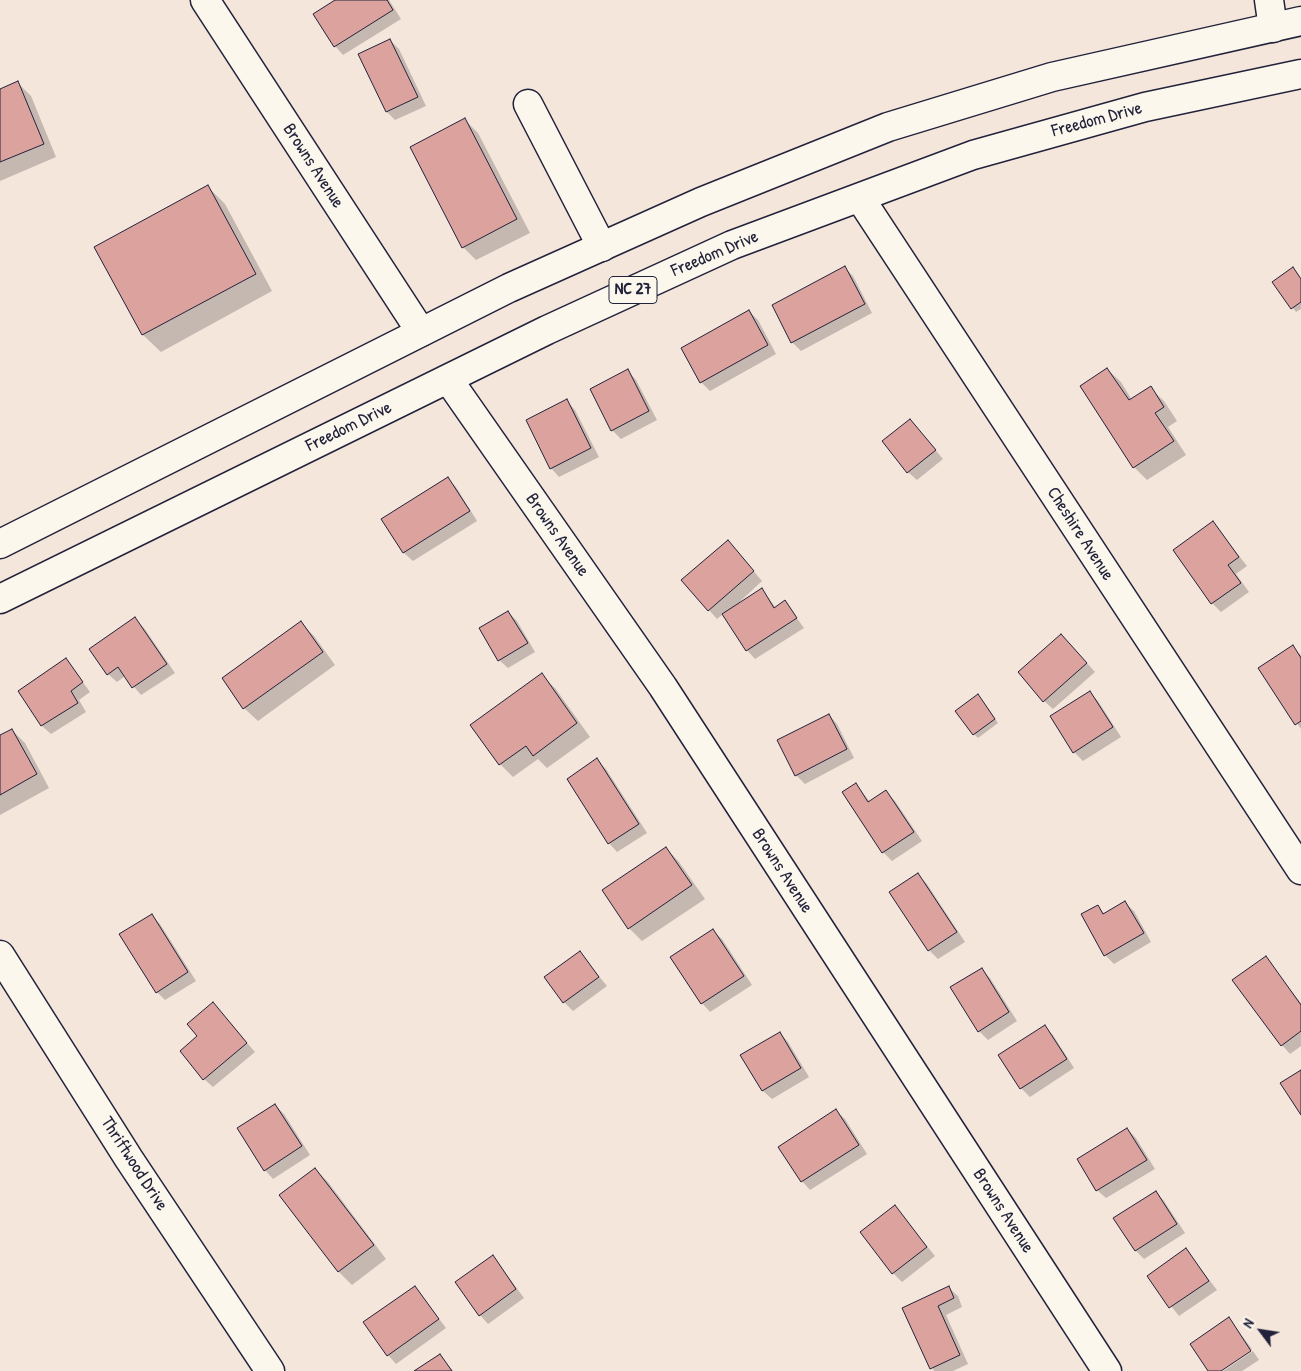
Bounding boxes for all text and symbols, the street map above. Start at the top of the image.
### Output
street label: Freedom Drive [1050,98,1144,142]
street label: Browns Avenue [278,120,348,212]
street label: Freedom Drive [668,226,762,282]
road number: NC 27 [609,276,657,304]
street label: Freedom Drive [303,397,395,457]
street label: Cheshire Avenue [1042,483,1118,585]
street label: Browns Avenue [520,489,594,581]
street label: Browns Avenue [747,825,817,917]
street label: Thriftwood Drive [96,1113,172,1215]
street label: Browns Avenue [968,1165,1038,1257]
north arrow [1236,1306,1286,1356]
text: N [1238,1315,1258,1331]

